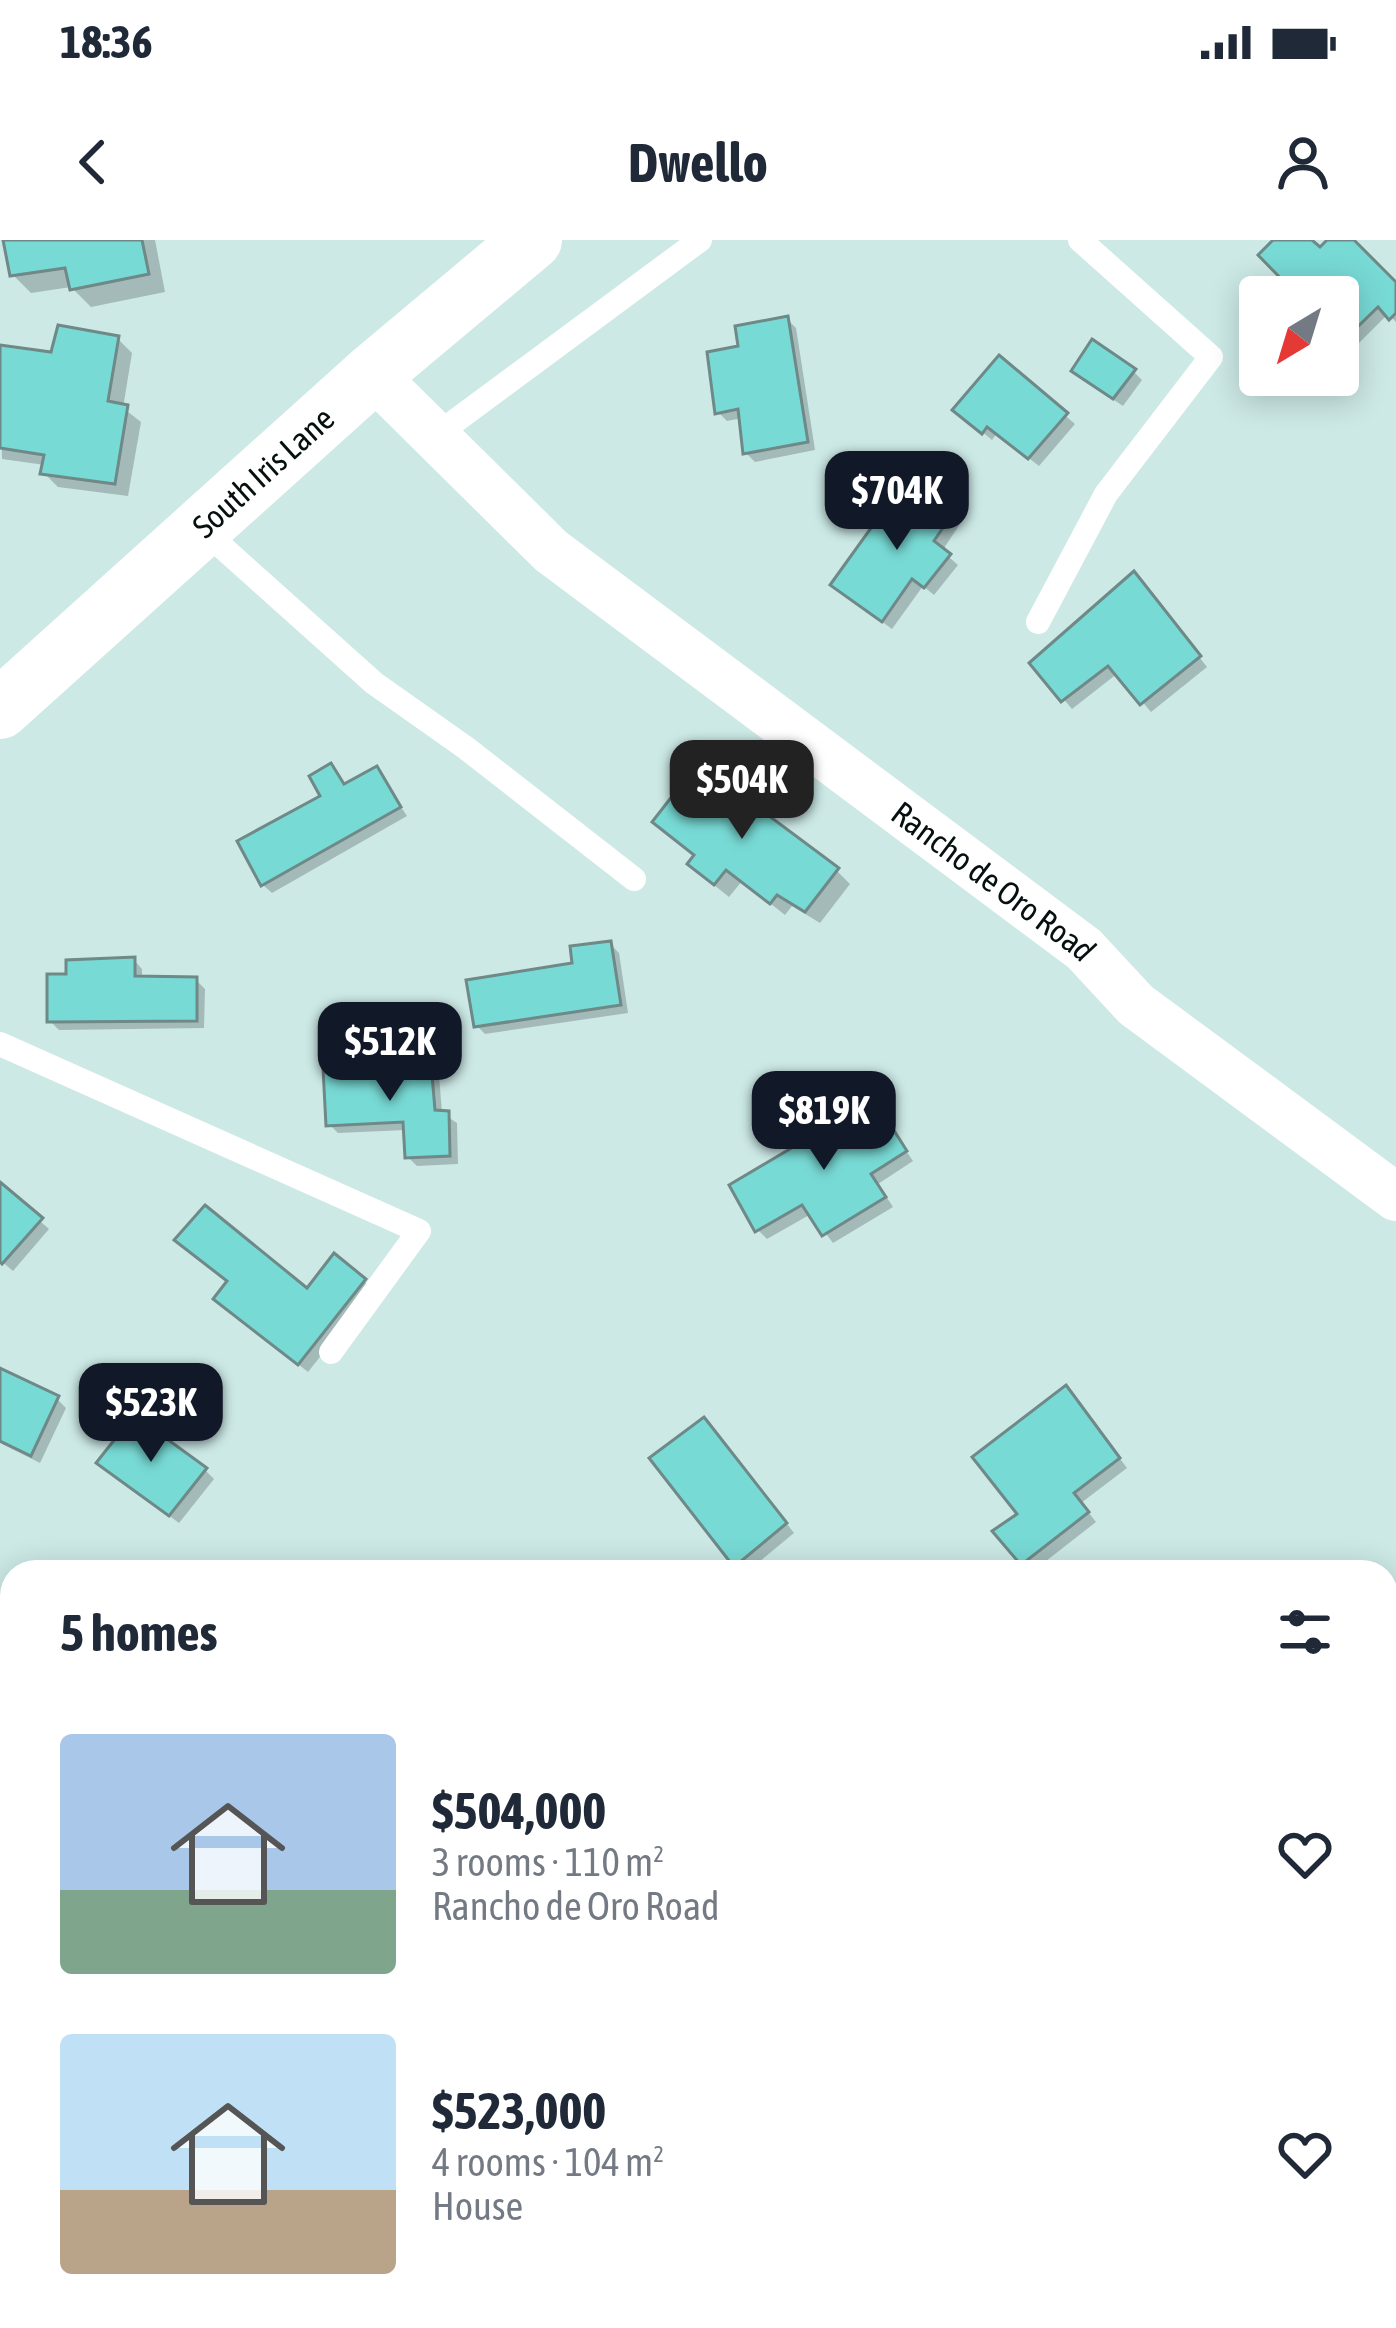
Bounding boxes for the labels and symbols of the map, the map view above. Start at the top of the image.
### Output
north arrow [1239,276,1359,396]
street label: South Iris Lane [185,399,341,545]
pin: $704K [813,451,981,553]
pin: $504K [658,740,826,842]
street label: Rancho de Oro Road [885,793,1104,968]
pin: $512K [306,1002,474,1104]
pin: $819K [740,1071,908,1173]
pin: $523K [67,1363,235,1465]

